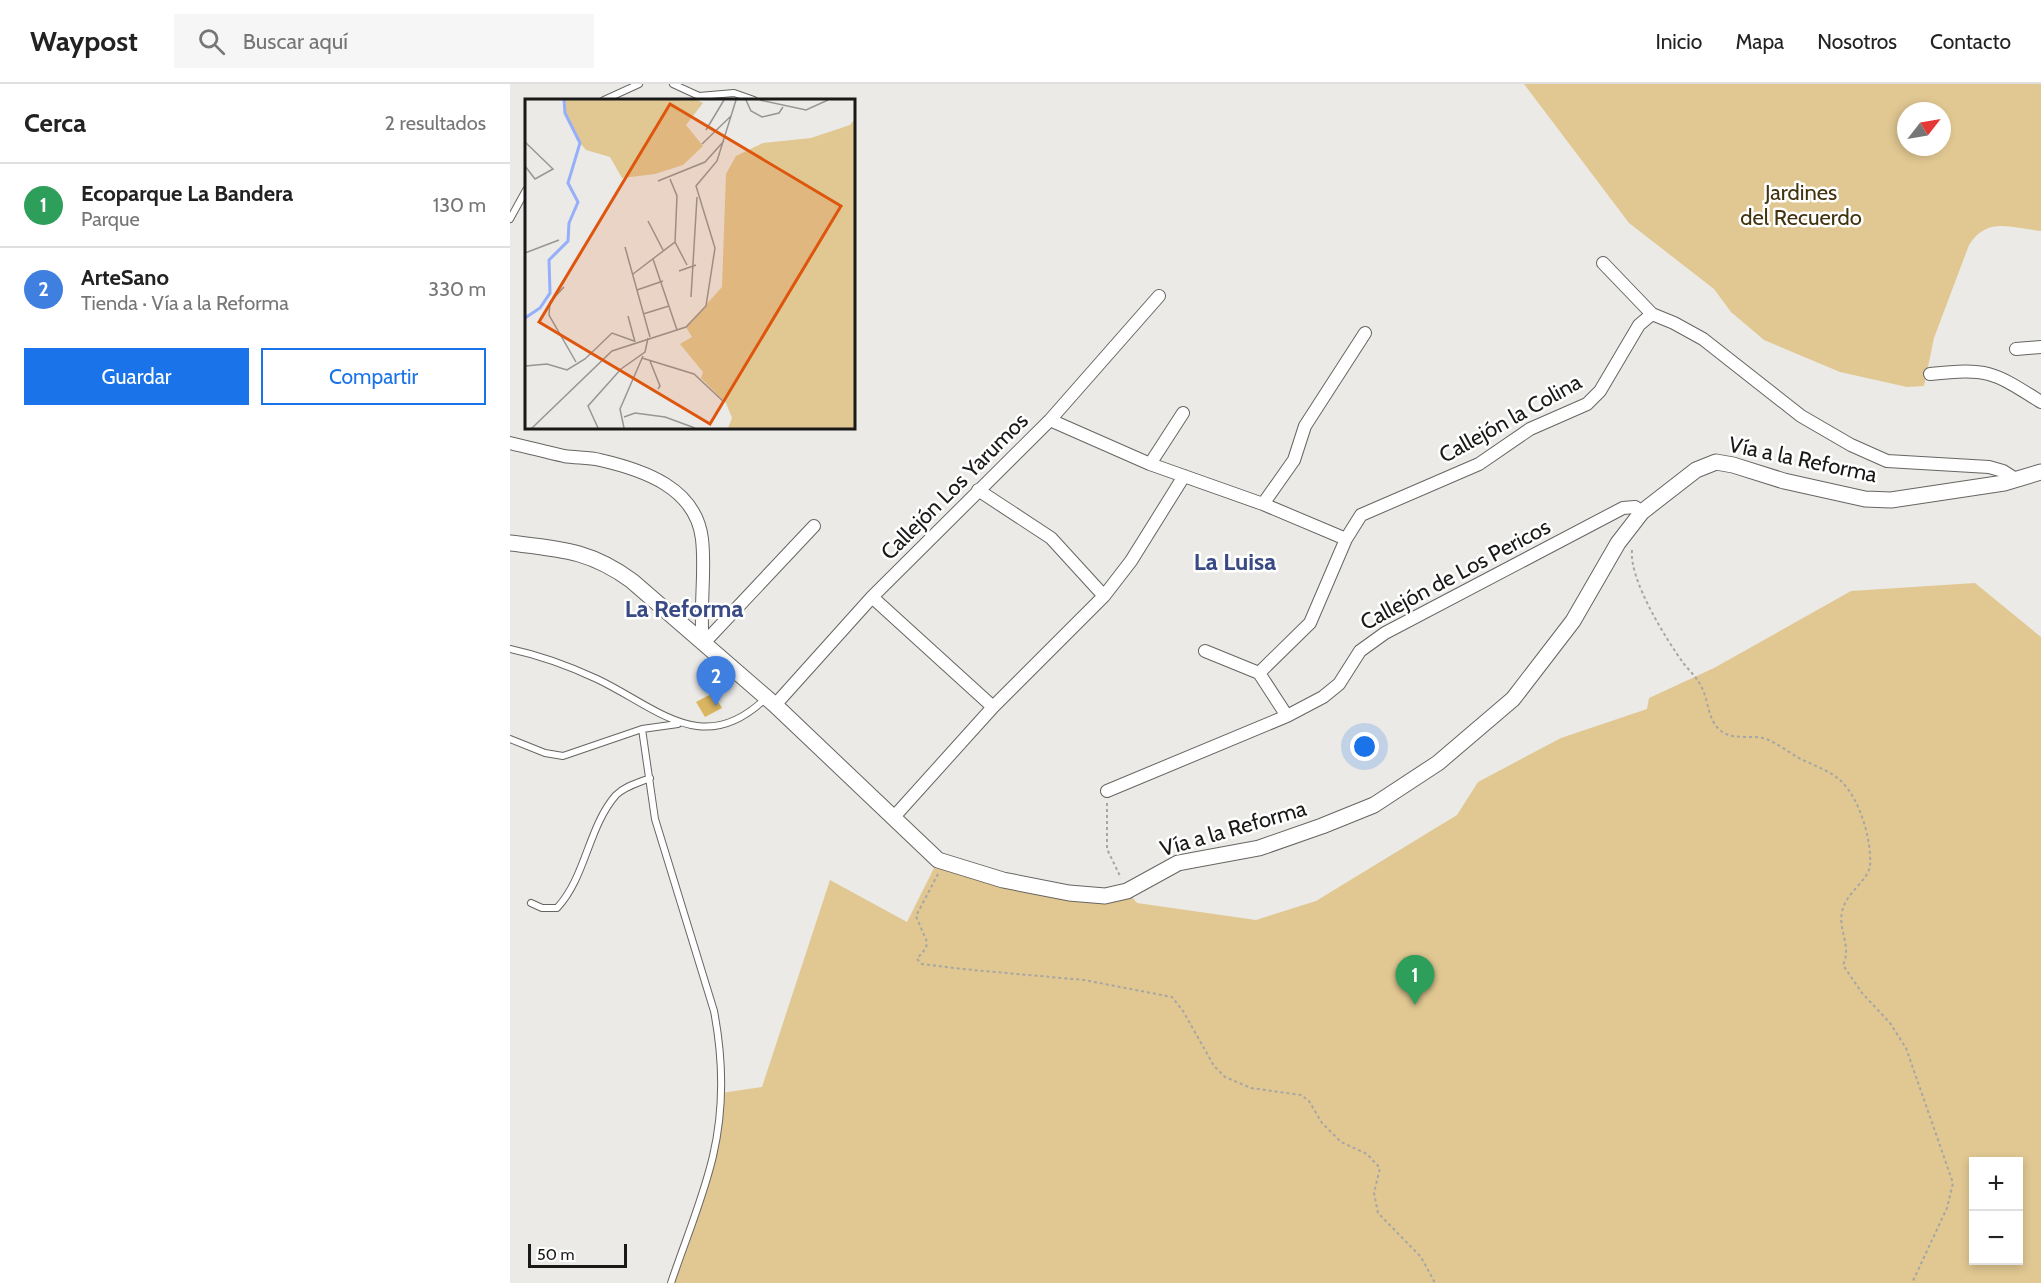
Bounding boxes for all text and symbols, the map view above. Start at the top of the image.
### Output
search box [174,14,594,68]
text: Waypost [30,24,138,58]
icon: search [195,25,228,58]
text: Buscar aquí [243,28,348,55]
text: Inicio [1655,29,1702,54]
text: Mapa [1735,29,1784,54]
text: Nosotros [1817,29,1897,54]
text: Contacto [1930,29,2011,54]
inset map [525,99,855,429]
north arrow [1897,102,1951,156]
text: Cerca [24,107,86,139]
text: 2 resultados [385,111,486,135]
park label: Jardines del Recuerdo [1740,179,1862,231]
text: Ecoparque La Bandera [81,180,293,207]
text: 1 [40,193,47,217]
text: 130 m [433,193,486,217]
text: Parque [81,207,140,231]
text: ArteSano [81,264,169,291]
text: 2 [38,277,49,301]
text: 330 m [428,277,486,301]
text: Tienda · Vía a la Reforma [81,291,289,315]
button: Guardar [24,348,249,405]
button: Compartir [261,348,486,405]
street label: Callejón la Colina [1434,368,1586,469]
street label: Callejón Los Yarumos [875,407,1034,566]
street label: Vía a la Reforma [1726,431,1880,488]
street label: Callejón de Los Pericos [1356,513,1555,636]
district label: La Luisa [1194,547,1276,576]
district label: La Reforma [625,594,743,623]
pin: 2 [696,656,736,706]
your location [1350,732,1379,761]
street label: Vía a la Reforma [1157,795,1310,862]
pin: 1 [1396,956,1434,1005]
map controls [1969,1157,2023,1265]
button: + [1969,1157,2023,1211]
button: − [1969,1211,2023,1265]
scale bar [528,1241,627,1268]
text: 50 m [537,1245,574,1264]

